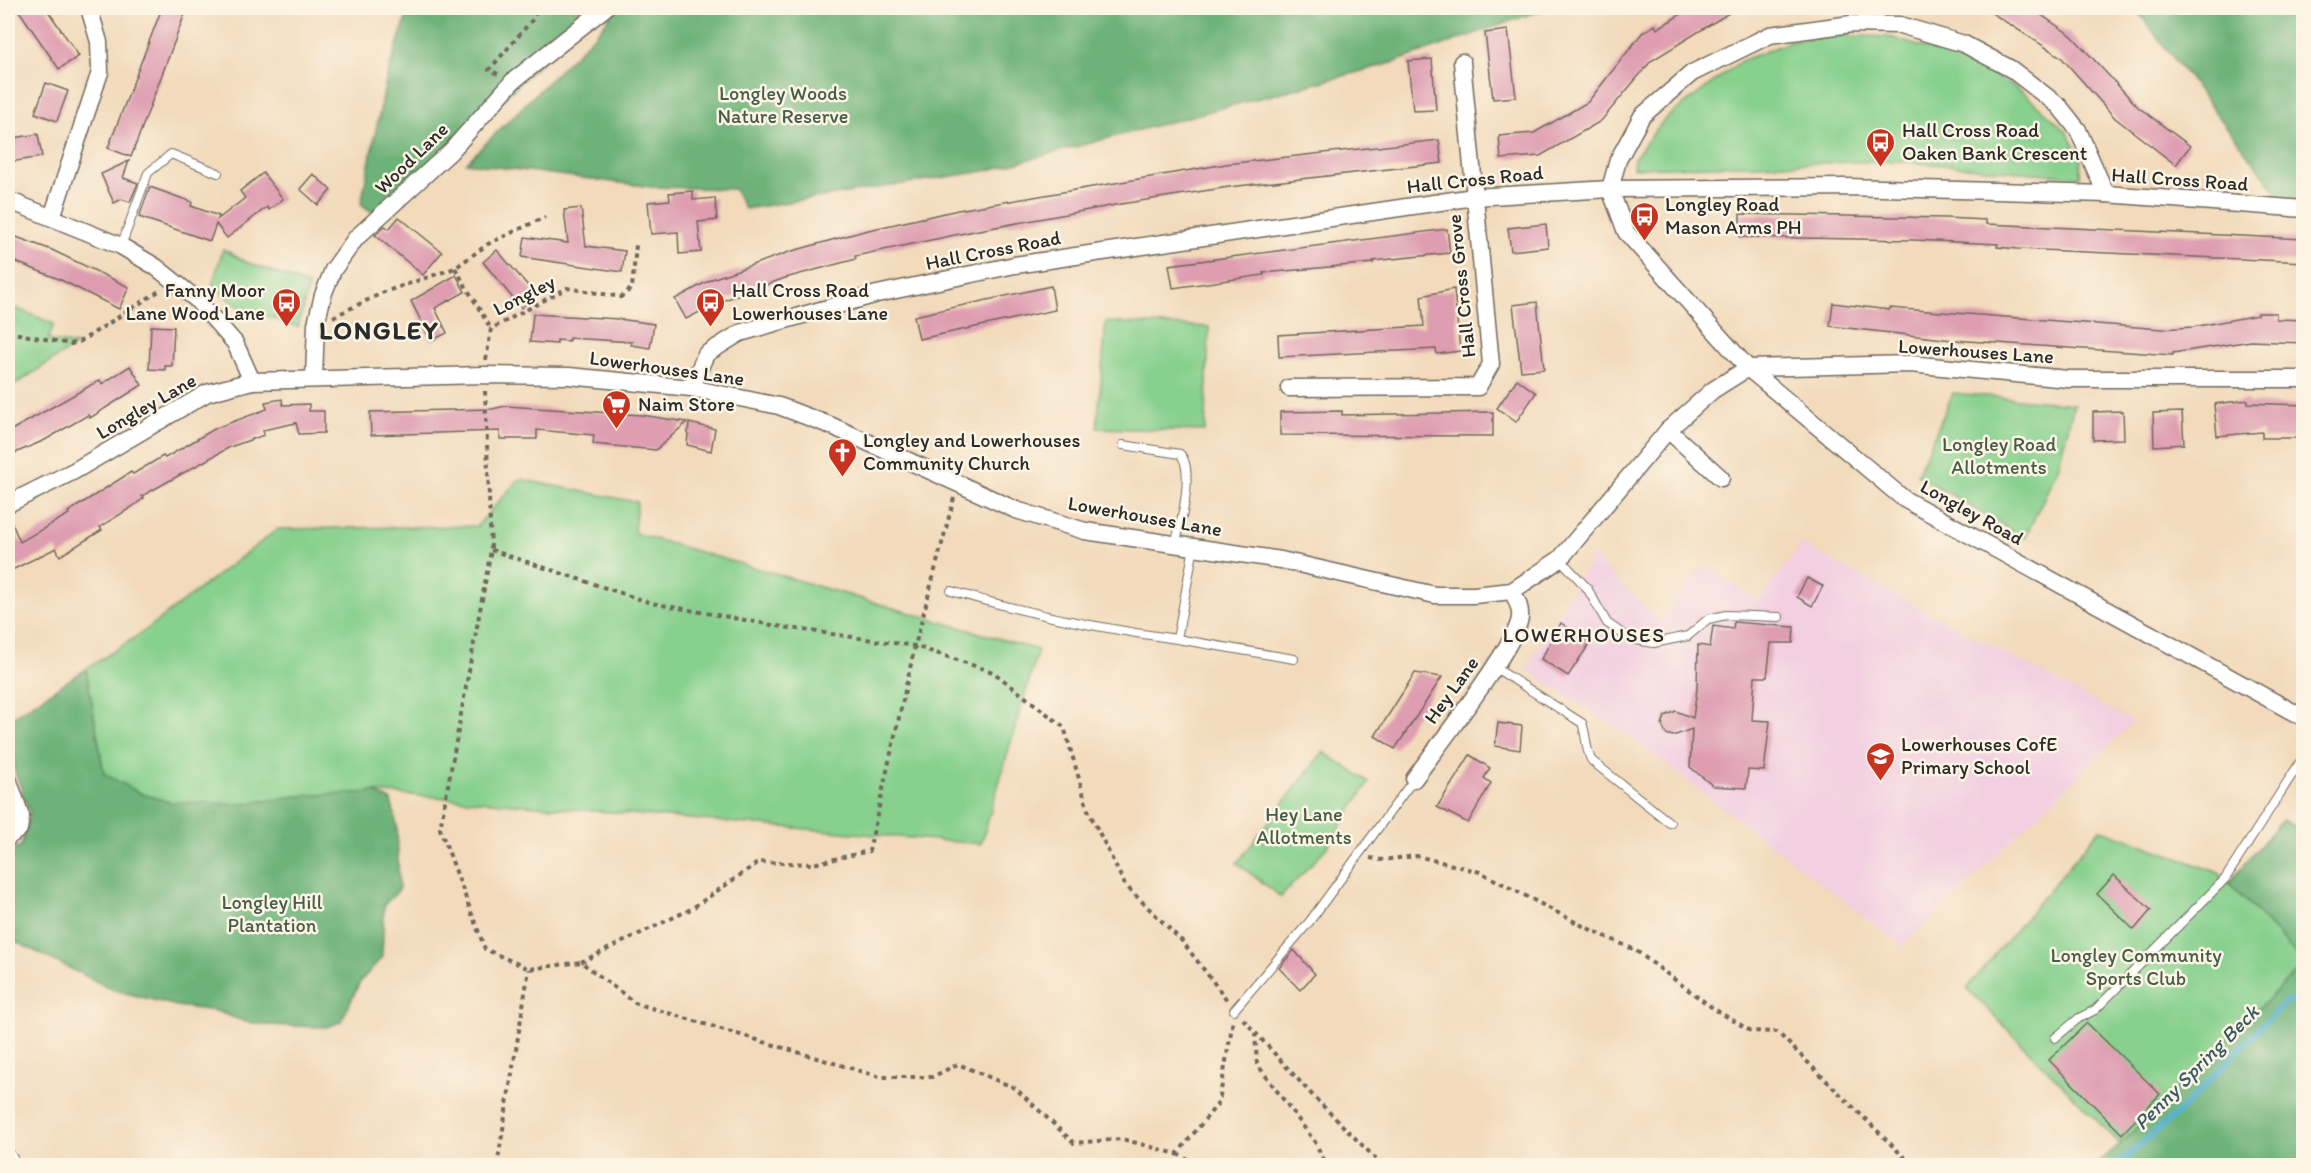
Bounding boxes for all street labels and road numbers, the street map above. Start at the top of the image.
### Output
street label: Wood Lane [369,117,453,199]
street label: Hall Cross Road [1406,160,1545,198]
street label: Hall Cross Road [2111,162,2249,196]
street label: Hall Cross Grove [1442,213,1480,359]
street label: Hall Cross Road [923,225,1063,275]
street label: Longley [489,269,560,321]
street label: Lowerhouses Lane [1897,334,2055,368]
street label: Lowerhouses Lane [588,345,746,391]
street label: Longley Lane [92,368,200,444]
street label: Longley Road [1916,474,2028,550]
street label: Lowerhouses Lane [1066,491,1224,541]
street label: Hey Lane [1419,652,1483,728]

